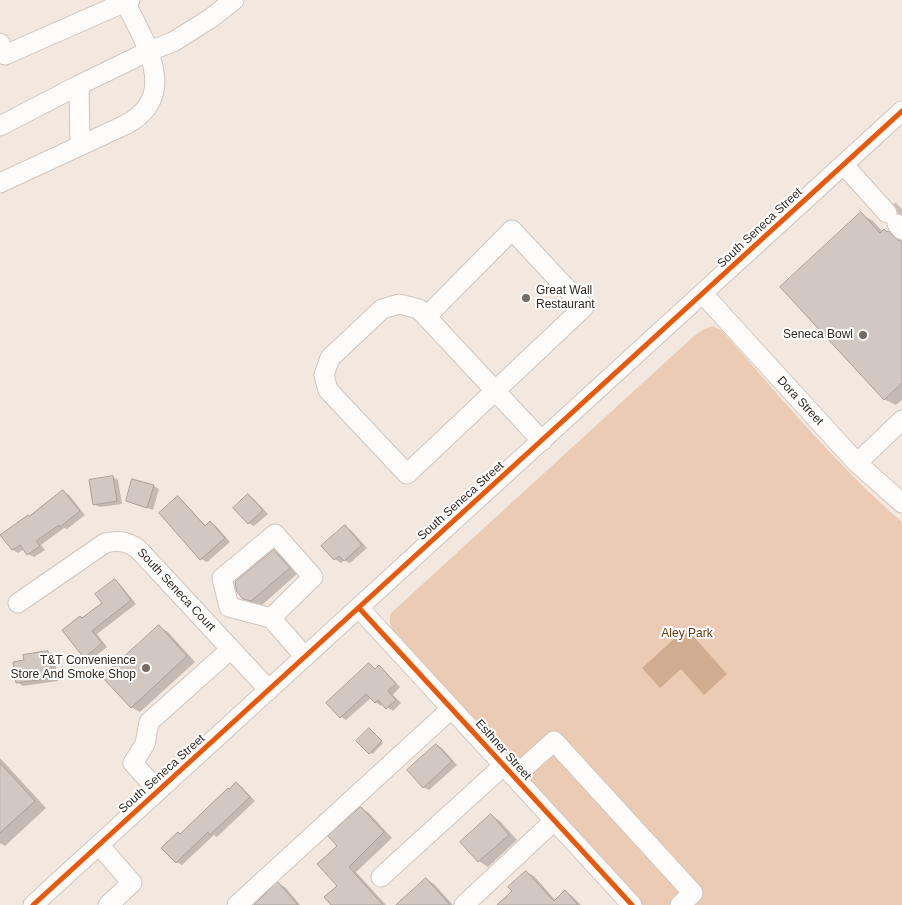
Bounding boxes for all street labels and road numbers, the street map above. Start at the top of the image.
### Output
street label: South Seneca Street [715,185,805,271]
street label: Dora Street [774,374,826,428]
street label: South Seneca Street [415,459,507,543]
street label: South Seneca Court [134,546,218,634]
street label: Esthner Street [472,717,534,783]
street label: South Seneca Street [116,732,208,816]

